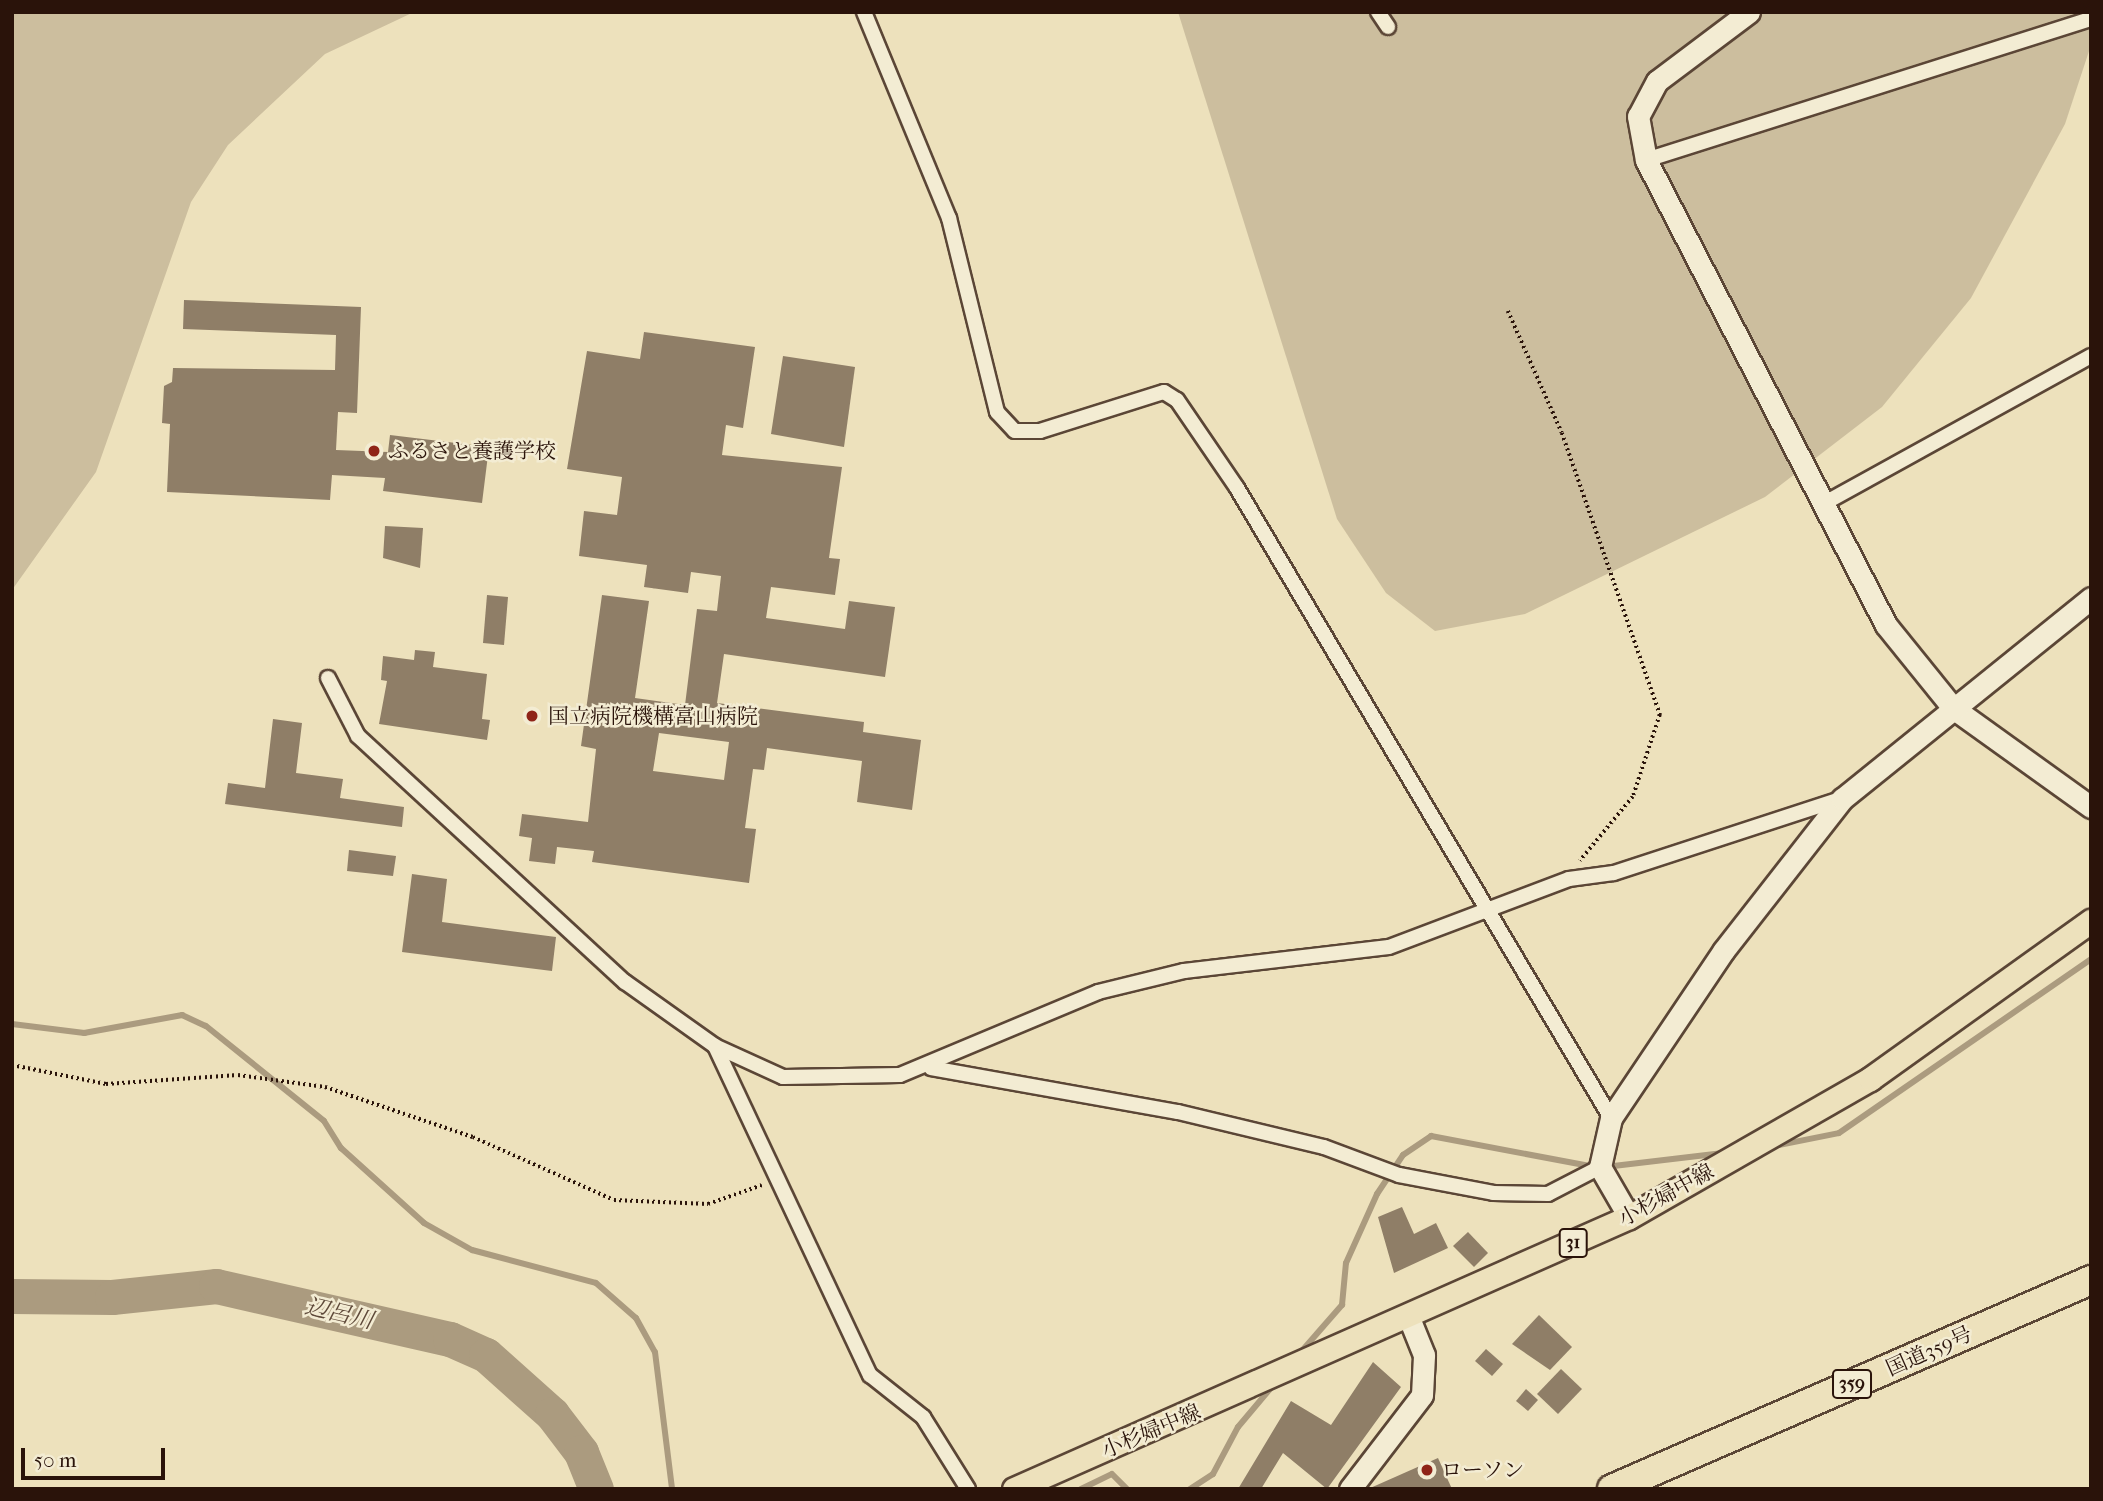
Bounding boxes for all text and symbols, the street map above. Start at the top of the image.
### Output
place label: ふるさと養護学校 [388,438,556,464]
marker: ふるさと養護学校 [366,443,382,459]
place label: 国立病院機構富山病院 [548,703,758,729]
marker: 国立病院機構富山病院 [522,706,542,726]
street label: 小杉婦中線 [1614,1159,1718,1231]
road number: 31 [1557,1228,1589,1259]
water label: 辺呂川 [302,1293,376,1335]
street label: 国道359号 [1882,1321,1976,1381]
road number: 359 [1831,1368,1873,1400]
street label: 小杉婦中線 [1098,1399,1204,1463]
scale bar [24,1434,168,1478]
text: 50 m [34,1448,77,1472]
place label: ローソン [1441,1457,1525,1483]
marker: ローソン [1419,1462,1435,1478]

